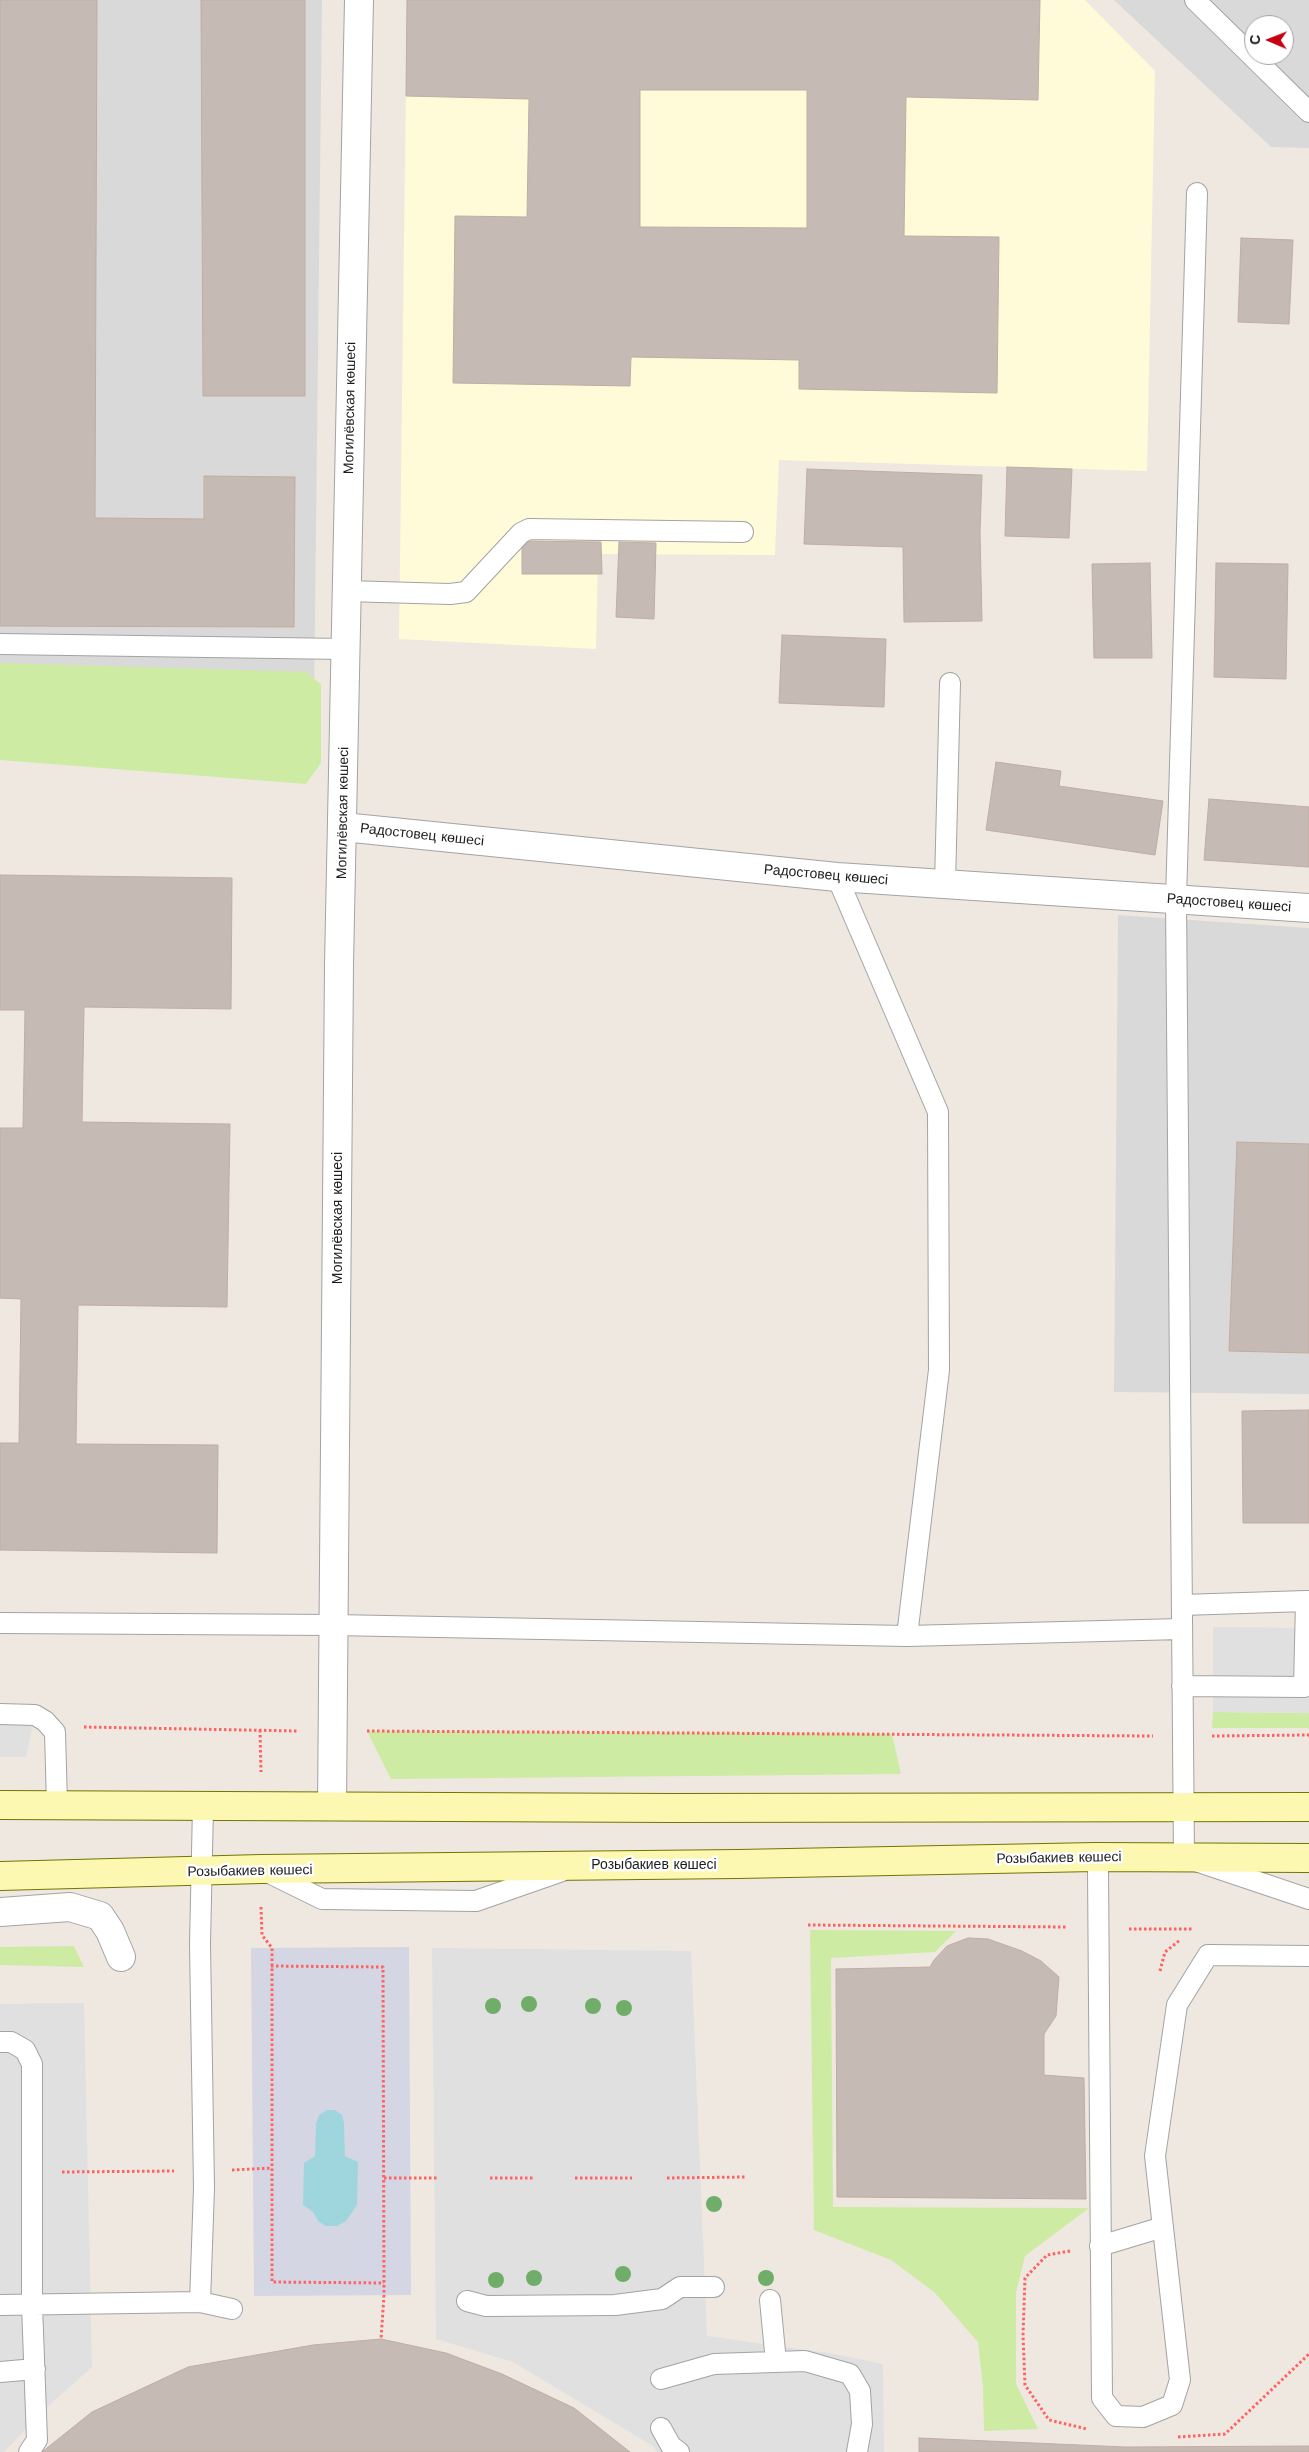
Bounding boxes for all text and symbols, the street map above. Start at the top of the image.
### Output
north arrow [1244,15,1294,65]
text: С [1247,35,1263,45]
street label: Могилёвская көшесі [340,342,360,474]
street label: Могилёвская көшесі [333,747,353,879]
street label: Радостовец көшесі [359,820,485,850]
street label: Радостовец көшесі [763,861,889,889]
street label: Радостовец көшесі [1166,890,1292,916]
street label: Могилёвская көшесі [330,1152,346,1284]
street label: Розыбакиев көшесі [996,1849,1122,1867]
street label: Розыбакиев көшесі [591,1857,717,1873]
street label: Розыбакиев көшесі [187,1862,313,1880]

